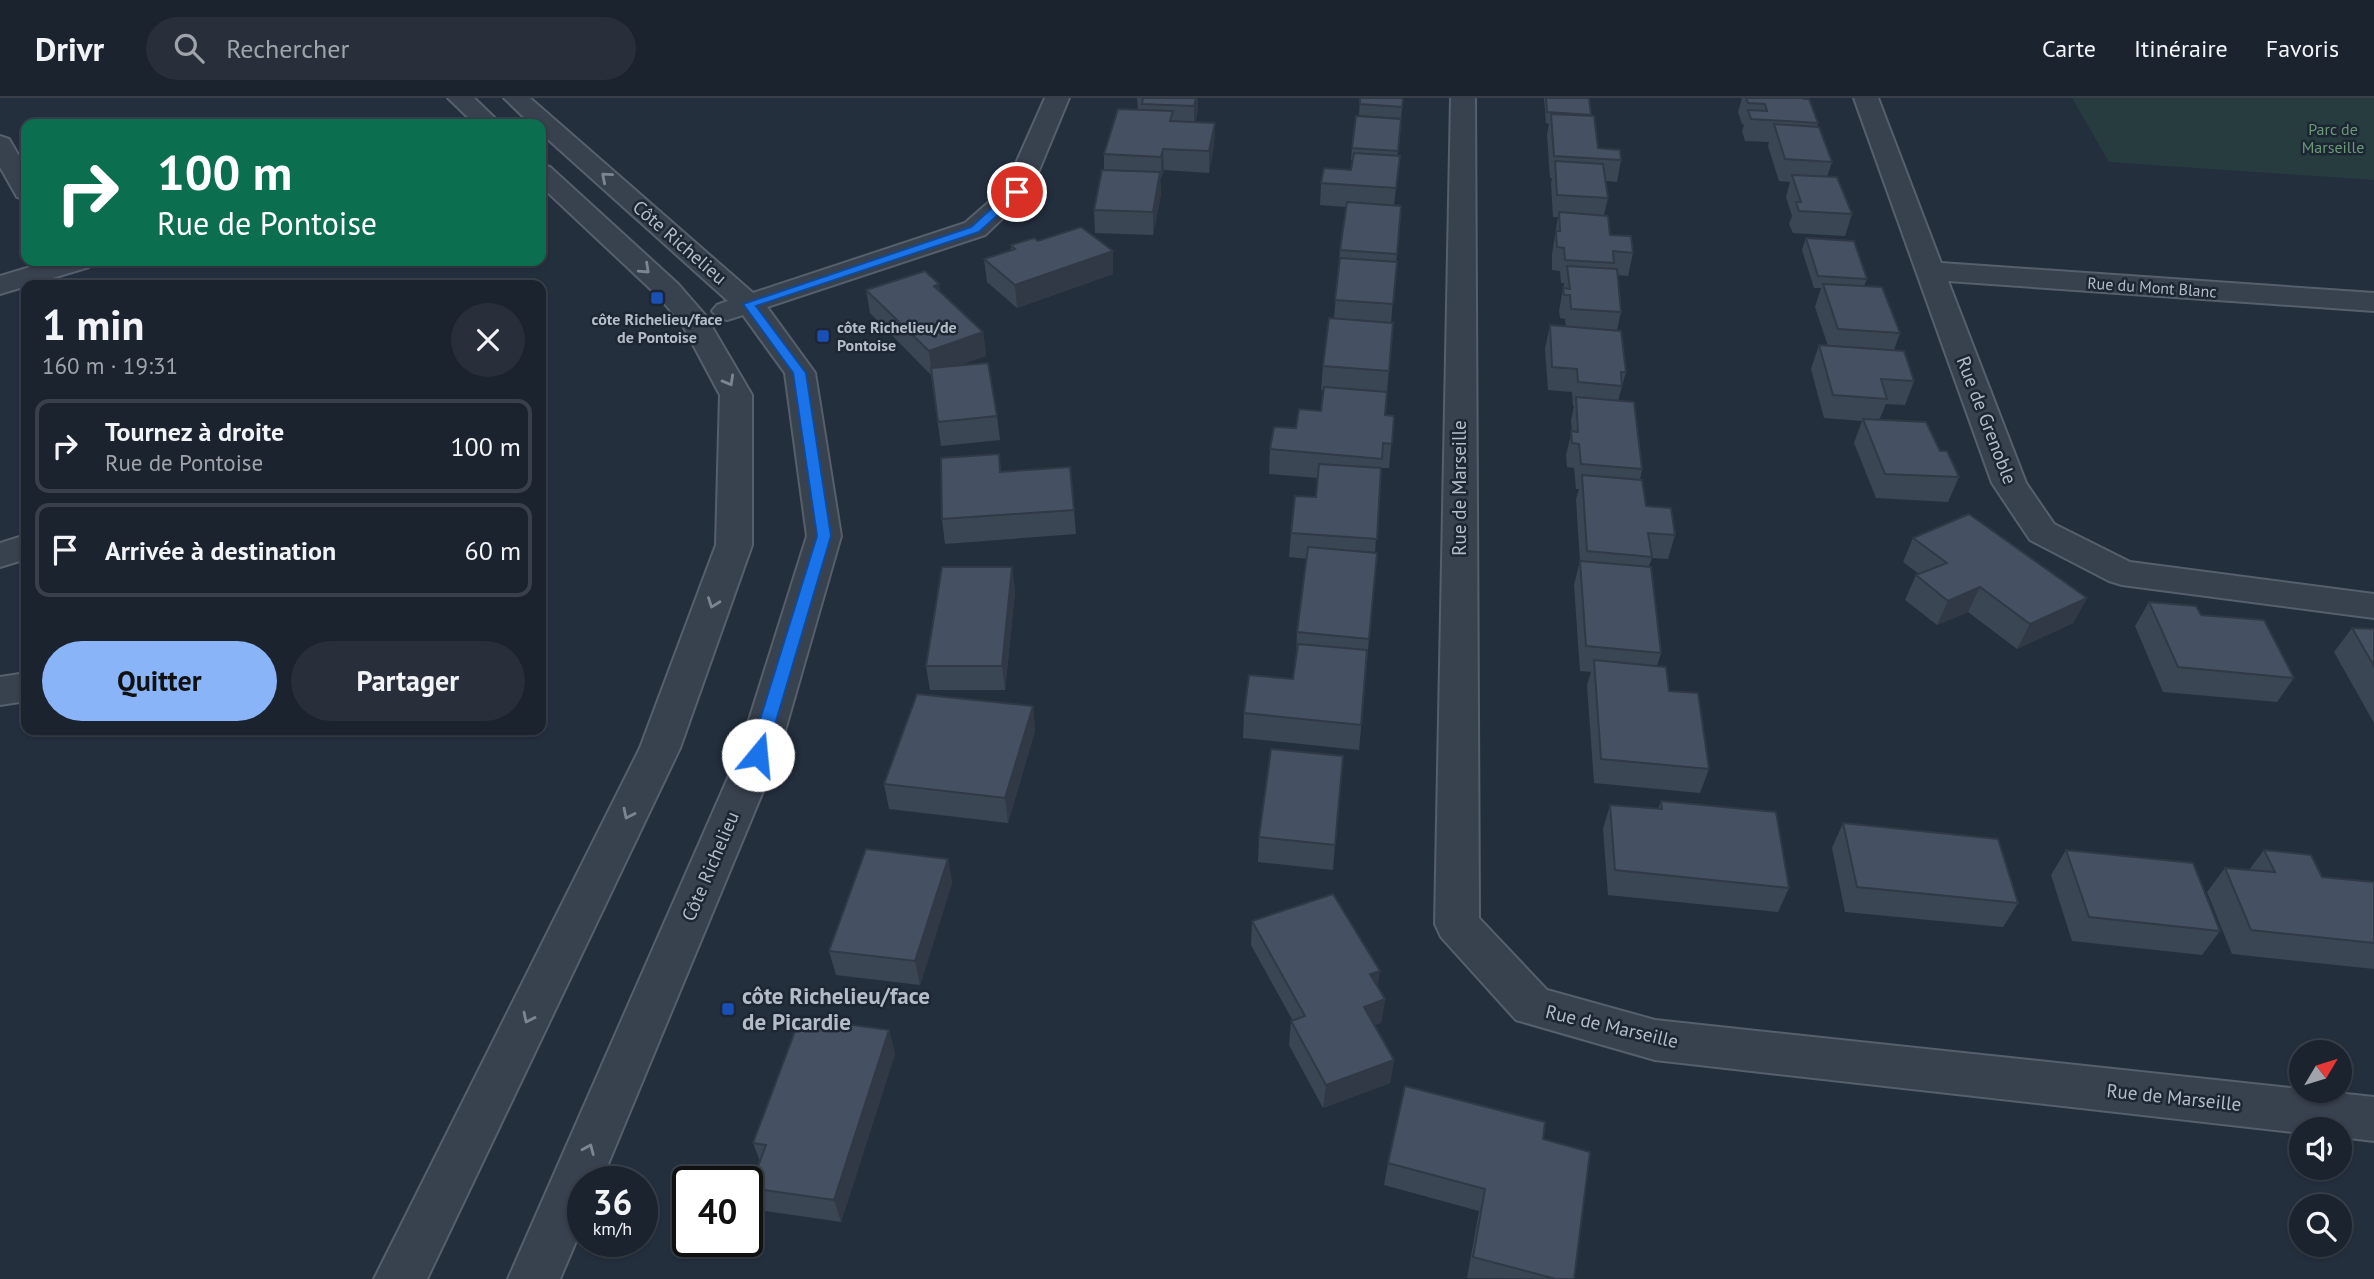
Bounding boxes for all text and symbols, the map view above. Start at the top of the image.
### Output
search box [146,17,636,80]
text: Drivr [35,27,104,70]
icon: search [170,29,208,67]
text: Rechercher [226,32,349,65]
text: Carte [2042,33,2096,64]
text: Itinéraire [2134,33,2228,64]
text: Favoris [2266,33,2339,64]
park label: Parc de Marseille [2302,119,2364,157]
text: 100 m [157,140,292,204]
icon: right [42,147,133,238]
pin [987,162,1047,222]
one-way arrow [601,173,614,185]
icon: arrive [998,173,1036,211]
street label: Côte Richelieu [628,195,732,289]
text: Rue de Pontoise [157,202,377,244]
one-way arrow [637,260,650,273]
street label: Rue du Mont Blanc [2087,273,2217,301]
marker: côte Richelieu/face de Pontoise [649,290,665,306]
text: 1 min [42,297,144,352]
button: close [451,303,525,377]
place label: côte Richelieu/face de Pontoise [592,309,722,347]
place label: côte Richelieu/de Pontoise [837,317,957,355]
marker: côte Richelieu/de Pontoise [815,328,831,344]
text: 160 m · 19:31 [42,351,178,380]
street label: Rue de Grenoble [1952,353,2022,487]
one-way arrow [721,374,734,386]
text: Tournez à droite [105,415,284,448]
street label: Rue de Marseille [1447,420,1471,556]
icon: right [46,427,84,465]
text: 100 m [450,430,521,463]
text: Rue de Pontoise [105,448,263,477]
icon: arrive [46,531,84,569]
text: Arrivée à destination [105,534,336,567]
text: 60 m [465,534,521,567]
one-way arrow [707,596,721,608]
button: Quitter [42,641,277,721]
button: Partager [291,641,525,721]
position arrow [721,718,795,792]
one-way arrow [622,807,636,819]
street label: Côte Richelieu [676,808,744,924]
place label: côte Richelieu/face de Picardie [742,981,930,1036]
street label: Rue de Marseille [1543,999,1681,1053]
marker: côte Richelieu/face de Picardie [720,1001,736,1017]
one-way arrow [522,1011,536,1023]
north arrow [2289,1040,2352,1102]
map controls [2289,1040,2352,1257]
street label: Rue de Marseille [2105,1078,2243,1116]
button: sound [2289,1117,2352,1180]
one-way arrow [581,1143,595,1156]
speed limit sign: 40 [672,1166,763,1257]
text: 36 [593,1179,632,1225]
button: search [2289,1194,2352,1257]
text: km/h [593,1217,632,1240]

